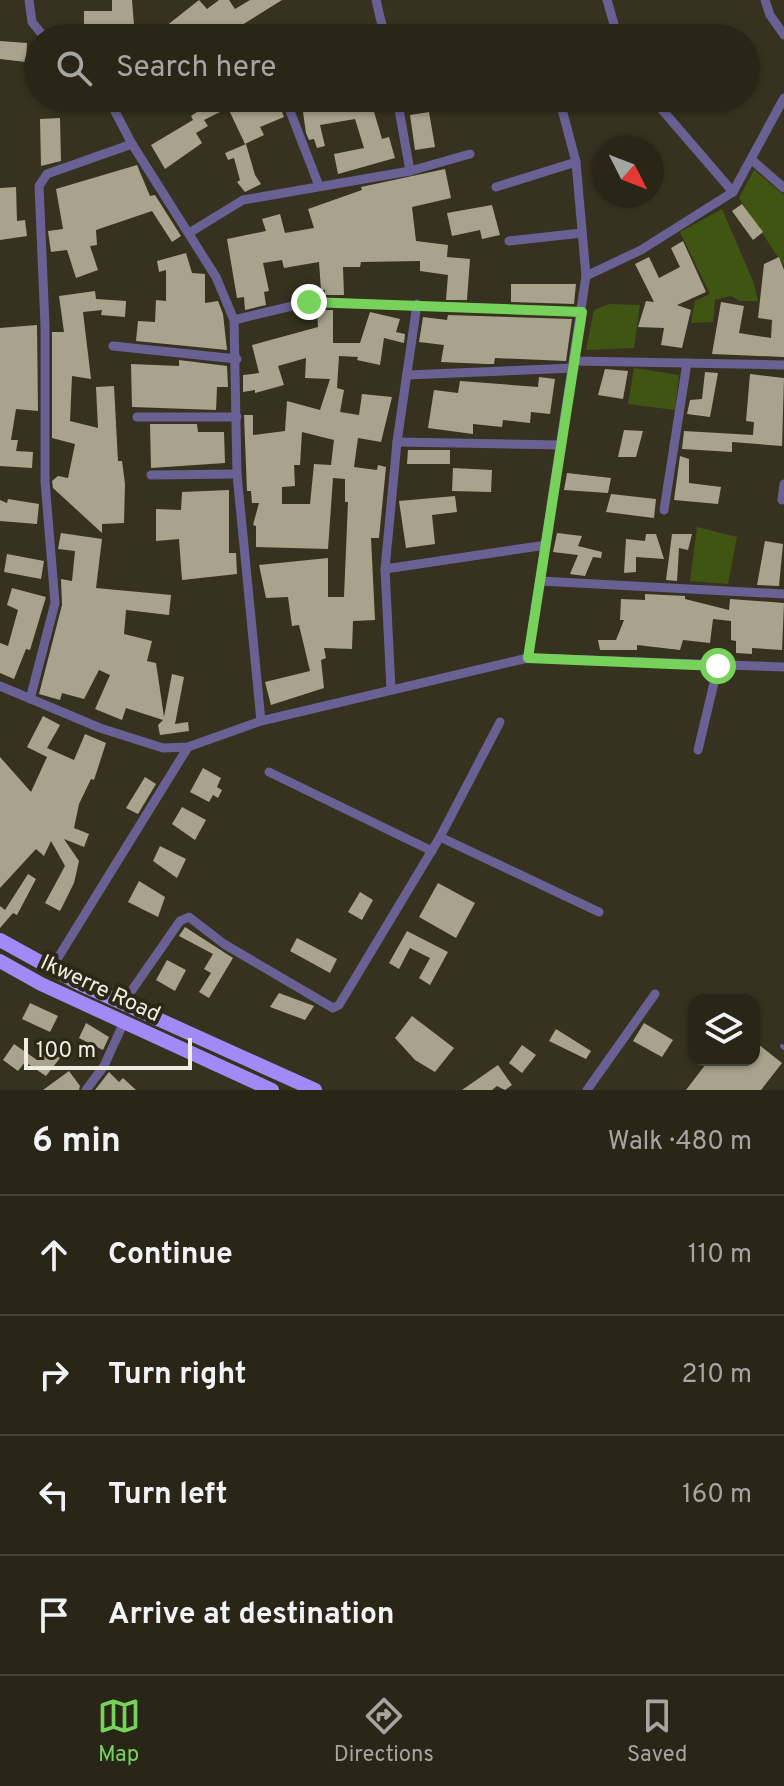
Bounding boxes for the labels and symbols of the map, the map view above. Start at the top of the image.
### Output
north arrow [592,136,664,208]
route end [291,284,327,320]
route start [700,648,736,684]
street label: Ikwerre Road [36,950,164,1029]
scale bar [24,1034,192,1070]

